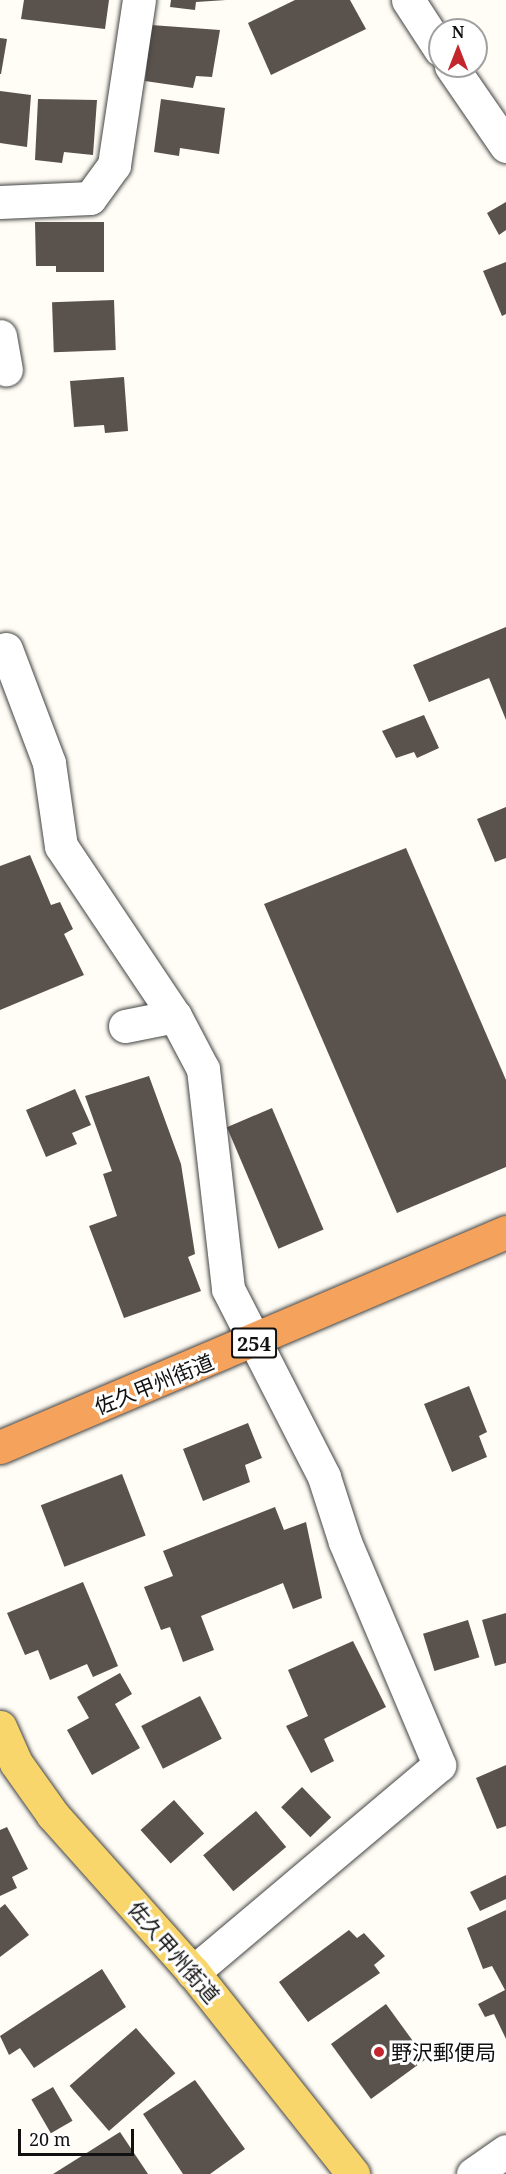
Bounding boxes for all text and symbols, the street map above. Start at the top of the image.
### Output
north arrow [428,18,488,78]
text: N [452,21,464,43]
road number: 254 [230,1326,278,1360]
street label: 佐久甲州街道 [91,1349,217,1419]
street label: 佐久甲州街道 [123,1896,225,2008]
place label: 野沢郵便局 [391,2039,496,2065]
marker: 野沢郵便局 [372,2045,386,2059]
scale bar [21,2117,136,2155]
text: 20 m [29,2127,71,2151]

